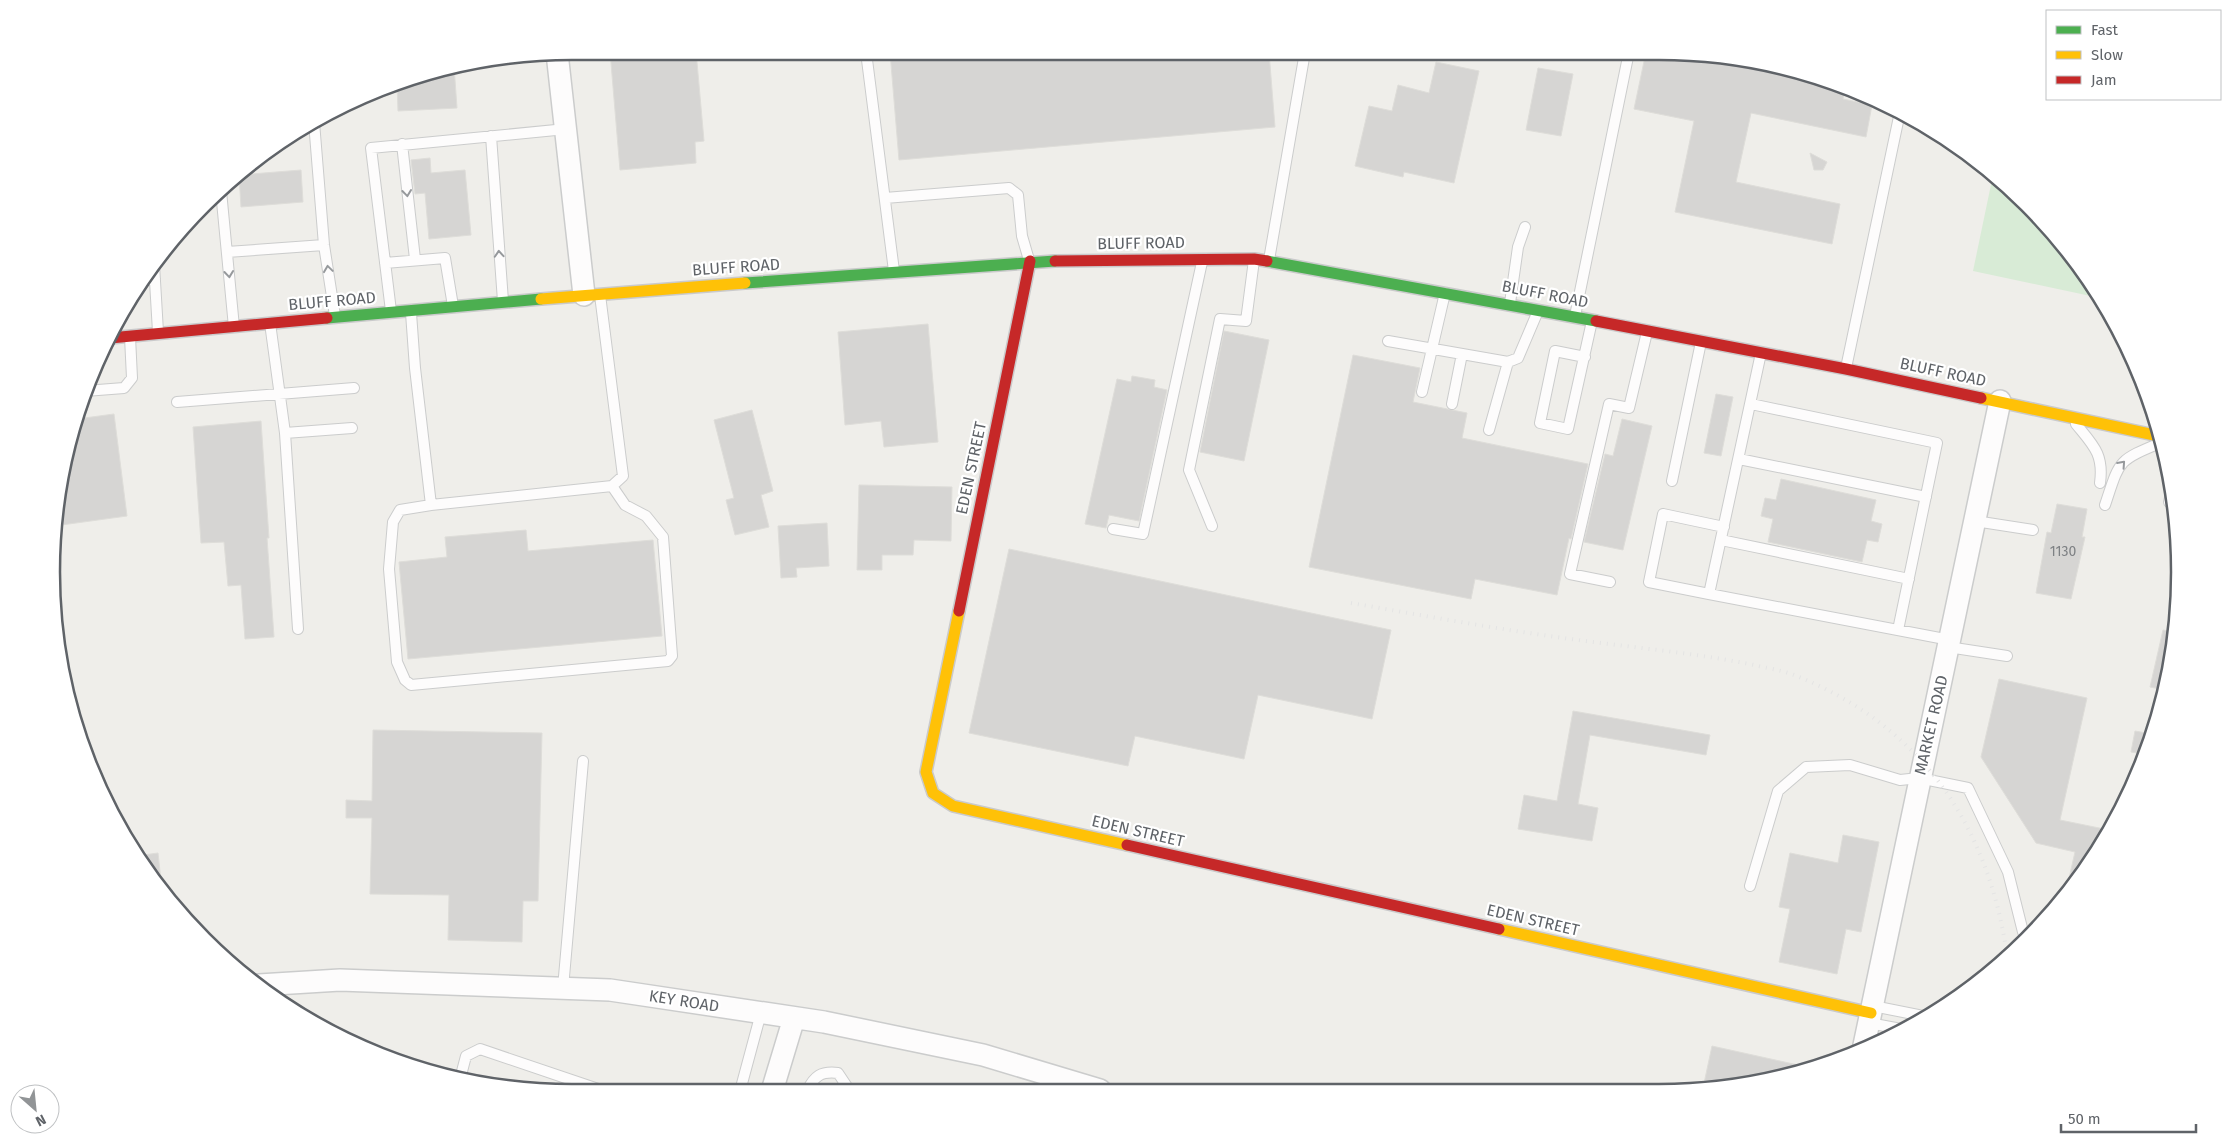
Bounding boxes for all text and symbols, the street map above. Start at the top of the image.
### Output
legend [2046,10,2221,100]
text: Fast [2091,21,2118,39]
text: Slow [2091,46,2123,64]
text: Jam [2091,71,2117,89]
one-way arrow [401,189,412,197]
street label: BLUFF ROAD [1097,233,1185,253]
one-way arrow [494,249,505,257]
street label: BLUFF ROAD [692,254,780,280]
one-way arrow [323,265,334,273]
one-way arrow [223,270,234,278]
street label: BLUFF ROAD [1500,276,1590,312]
street label: BLUFF ROAD [287,288,377,314]
street label: BLUFF ROAD [1898,354,1988,390]
street label: EDEN STREET [952,419,990,516]
one-way arrow [2116,460,2125,469]
house number: 1130 [2050,543,2077,560]
street label: MARKET ROAD [1910,673,1952,777]
street label: EDEN STREET [1090,811,1187,851]
street label: EDEN STREET [1485,900,1582,940]
street label: KEY ROAD [648,986,720,1016]
north arrow [10,1084,60,1134]
scale bar [2061,1102,2196,1134]
text: N [33,1110,49,1130]
text: 50 m [2068,1110,2101,1128]

